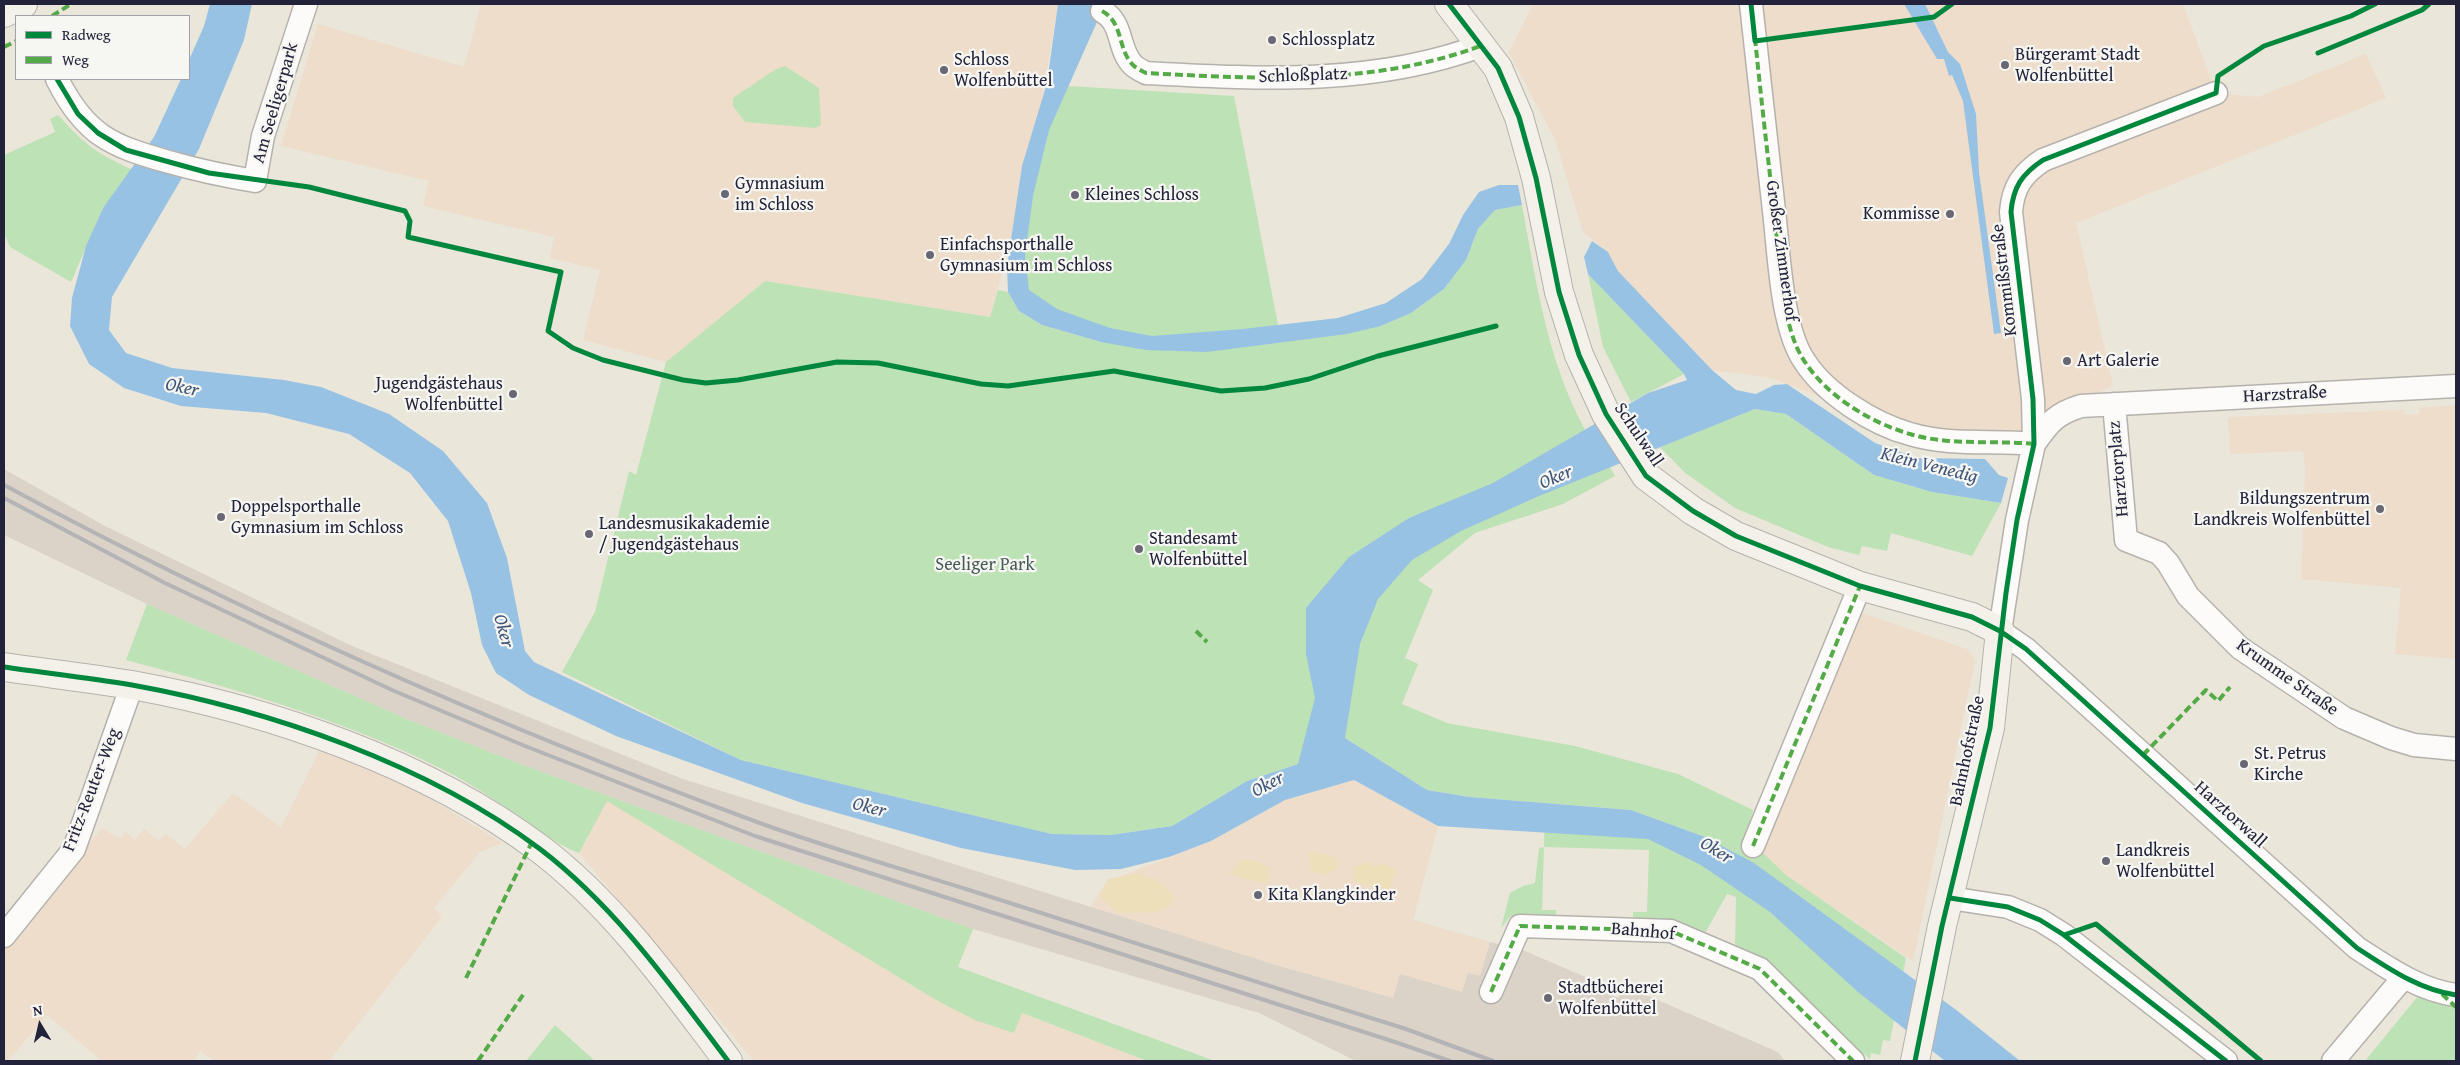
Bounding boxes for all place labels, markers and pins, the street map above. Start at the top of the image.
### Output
place label: Schlossplatz [1282,29,1375,51]
marker: Schlossplatz [1266,34,1278,46]
place label: Bürgeramt Stadt Wolfenbüttel [2015,44,2140,86]
place label: Schloss Wolfenbüttel [954,49,1052,92]
marker: Bürgeramt Stadt Wolfenbüttel [1999,59,2011,71]
marker: Schloss Wolfenbüttel [938,64,950,76]
place label: Gymnasium im Schloss [735,173,825,215]
place label: Kleines Schloss [1085,184,1199,206]
marker: Gymnasium im Schloss [719,188,731,200]
marker: Kleines Schloss [1069,189,1081,201]
place label: Kommisse [1863,203,1940,225]
marker: Kommisse [1944,208,1956,220]
place label: Einfachsporthalle Gymnasium im Schloss [940,234,1112,276]
marker: Einfachsporthalle Gymnasium im Schloss [924,249,936,261]
place label: Art Galerie [2077,350,2159,372]
marker: Art Galerie [2061,355,2073,367]
place label: Jugendgästehaus Wolfenbüttel [376,373,503,416]
marker: Jugendgästehaus Wolfenbüttel [507,388,519,400]
place label: Bildungszentrum Landkreis Wolfenbüttel [2194,488,2370,530]
place label: Doppelsporthalle Gymnasium im Schloss [231,496,403,538]
marker: Bildungszentrum Landkreis Wolfenbüttel [2374,503,2386,515]
marker: Doppelsporthalle Gymnasium im Schloss [215,511,227,523]
place label: Landesmusikakademie / Jugendgästehaus [599,513,770,556]
marker: Landesmusikakademie / Jugendgästehaus [583,528,595,540]
place label: Standesamt Wolfenbüttel [1149,528,1247,570]
marker: Standesamt Wolfenbüttel [1133,543,1145,555]
place label: St. Petrus Kirche [2254,743,2326,786]
marker: St. Petrus Kirche [2238,758,2250,770]
place label: Landkreis Wolfenbüttel [2116,840,2214,882]
marker: Landkreis Wolfenbüttel [2100,855,2112,867]
place label: Kita Klangkinder [1268,884,1396,906]
marker: Kita Klangkinder [1252,889,1264,901]
place label: Stadtbücherei Wolfenbüttel [1558,977,1664,1020]
marker: Stadtbücherei Wolfenbüttel [1542,992,1554,1004]

